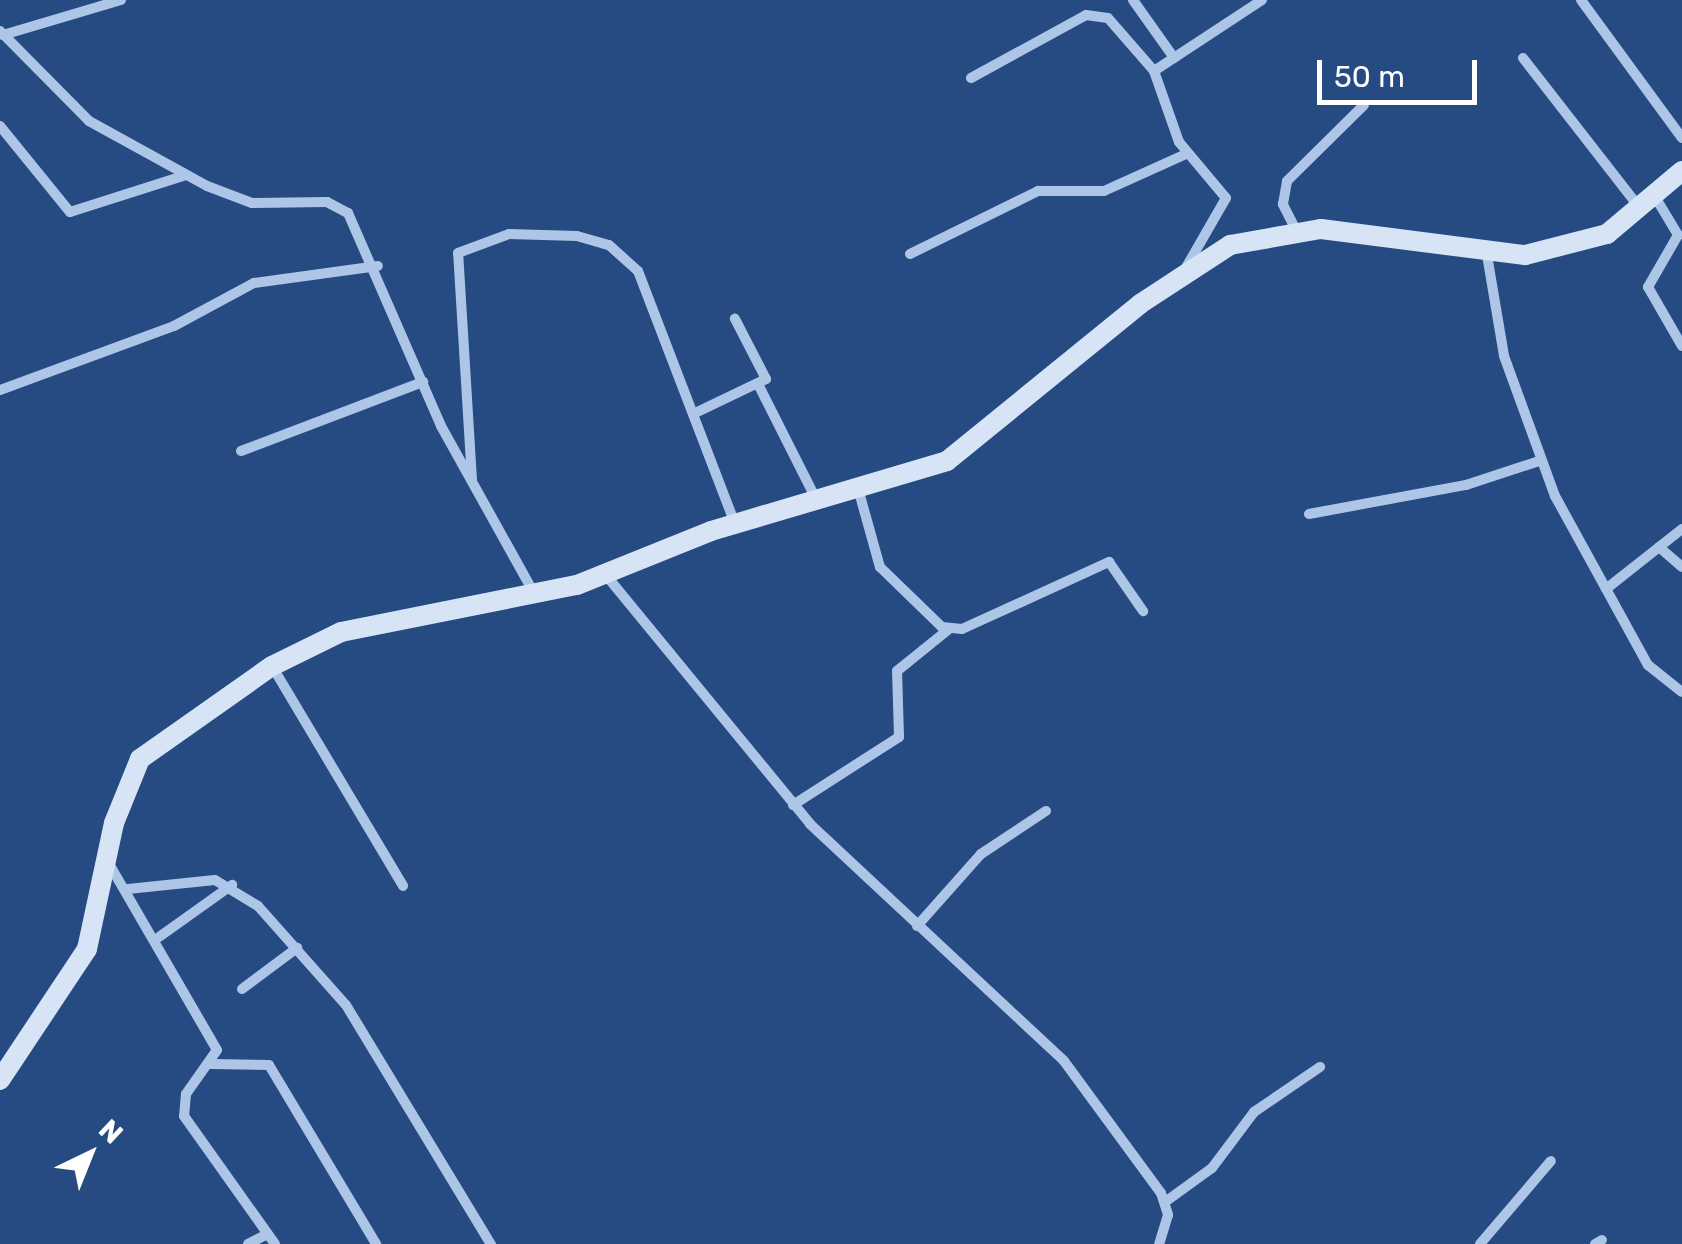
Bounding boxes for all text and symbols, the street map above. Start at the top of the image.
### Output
scale bar [1322,40,1482,102]
text: 50 m [1334,59,1405,95]
north arrow [40,1104,140,1204]
text: N [92,1113,129,1151]

